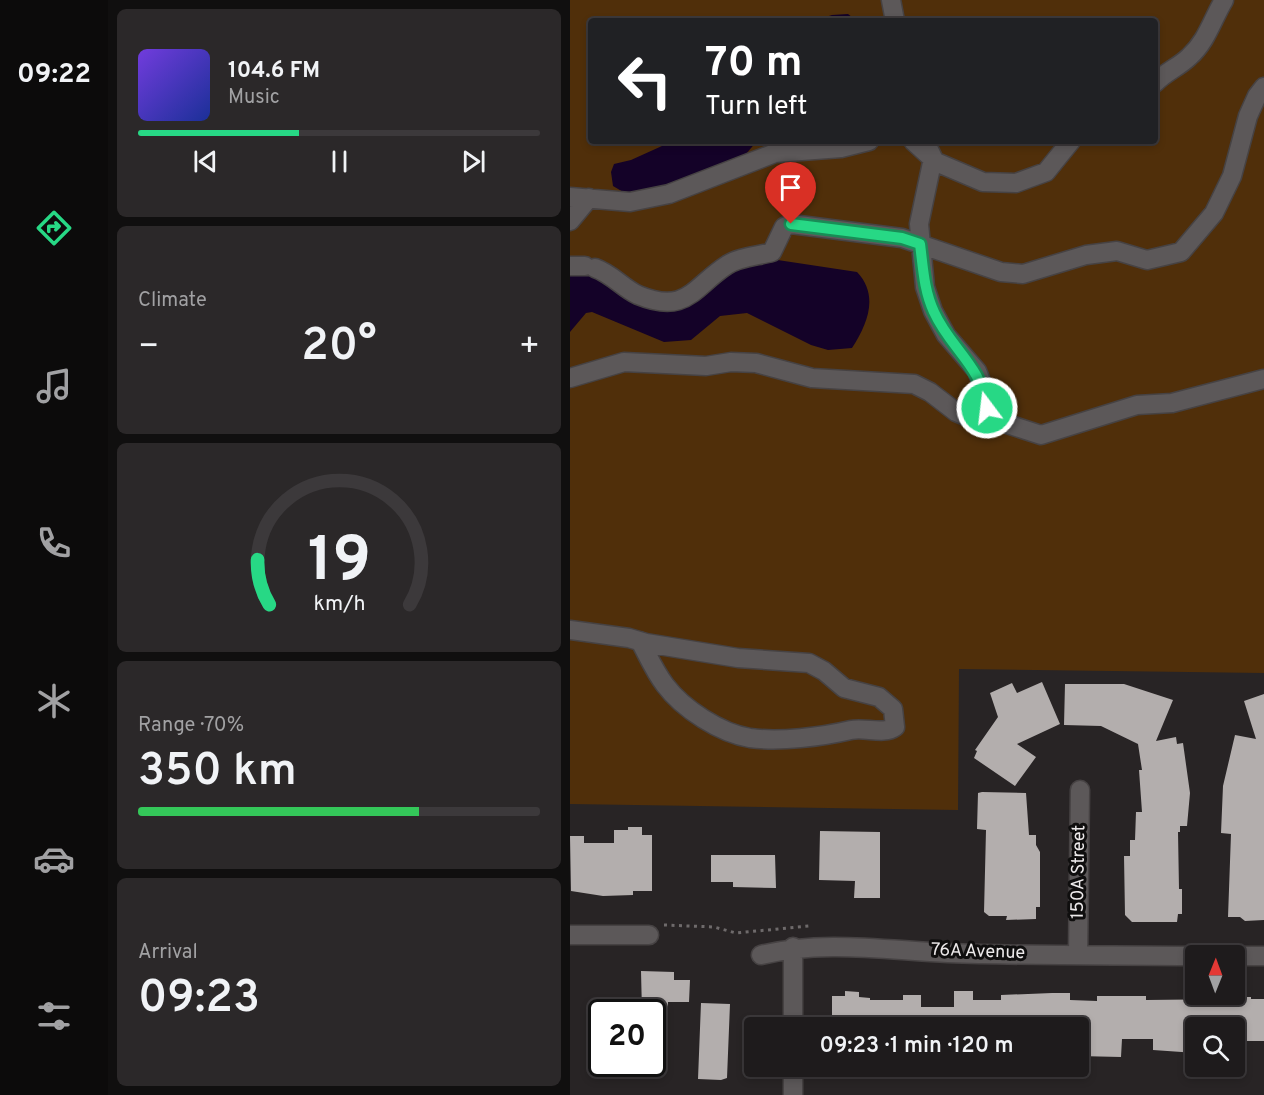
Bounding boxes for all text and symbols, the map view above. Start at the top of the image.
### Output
text: 70 m [705,38,803,91]
icon: left [606,42,684,120]
text: 09:22 [17,58,91,92]
text: 104.6 FM [228,58,320,85]
text: Music [228,85,280,111]
text: Turn left [705,90,807,124]
icon: previous [189,145,222,178]
icon: pause [323,145,356,178]
icon: next [457,145,490,178]
pin [765,162,816,224]
icon: arrive [774,171,807,204]
icon: directions [33,207,75,249]
text: Climate [138,288,207,314]
text: 20° [301,319,377,376]
text: − [138,327,159,369]
text: + [519,327,540,369]
icon: music [33,365,75,407]
position arrow [955,376,1019,440]
icon: phone [33,522,75,564]
text: 19 [307,524,371,603]
text: km/h [313,591,365,618]
icon: climate [33,680,75,722]
text: Range · 70% [138,713,244,739]
text: 350 km [138,744,297,801]
street label: 150A Street [1067,825,1091,919]
icon: car [33,838,75,880]
street label: 76A Avenue [931,939,1025,965]
text: Arrival [138,940,198,966]
north arrow [1185,945,1245,1005]
map controls [1185,945,1245,1077]
text: 09:23 [138,971,260,1028]
icon: filters [33,995,75,1037]
speed limit sign: 20 [588,999,666,1077]
button: search [1185,1017,1245,1077]
text: 09:23 · 1 min · 120 m [820,1033,1013,1060]

